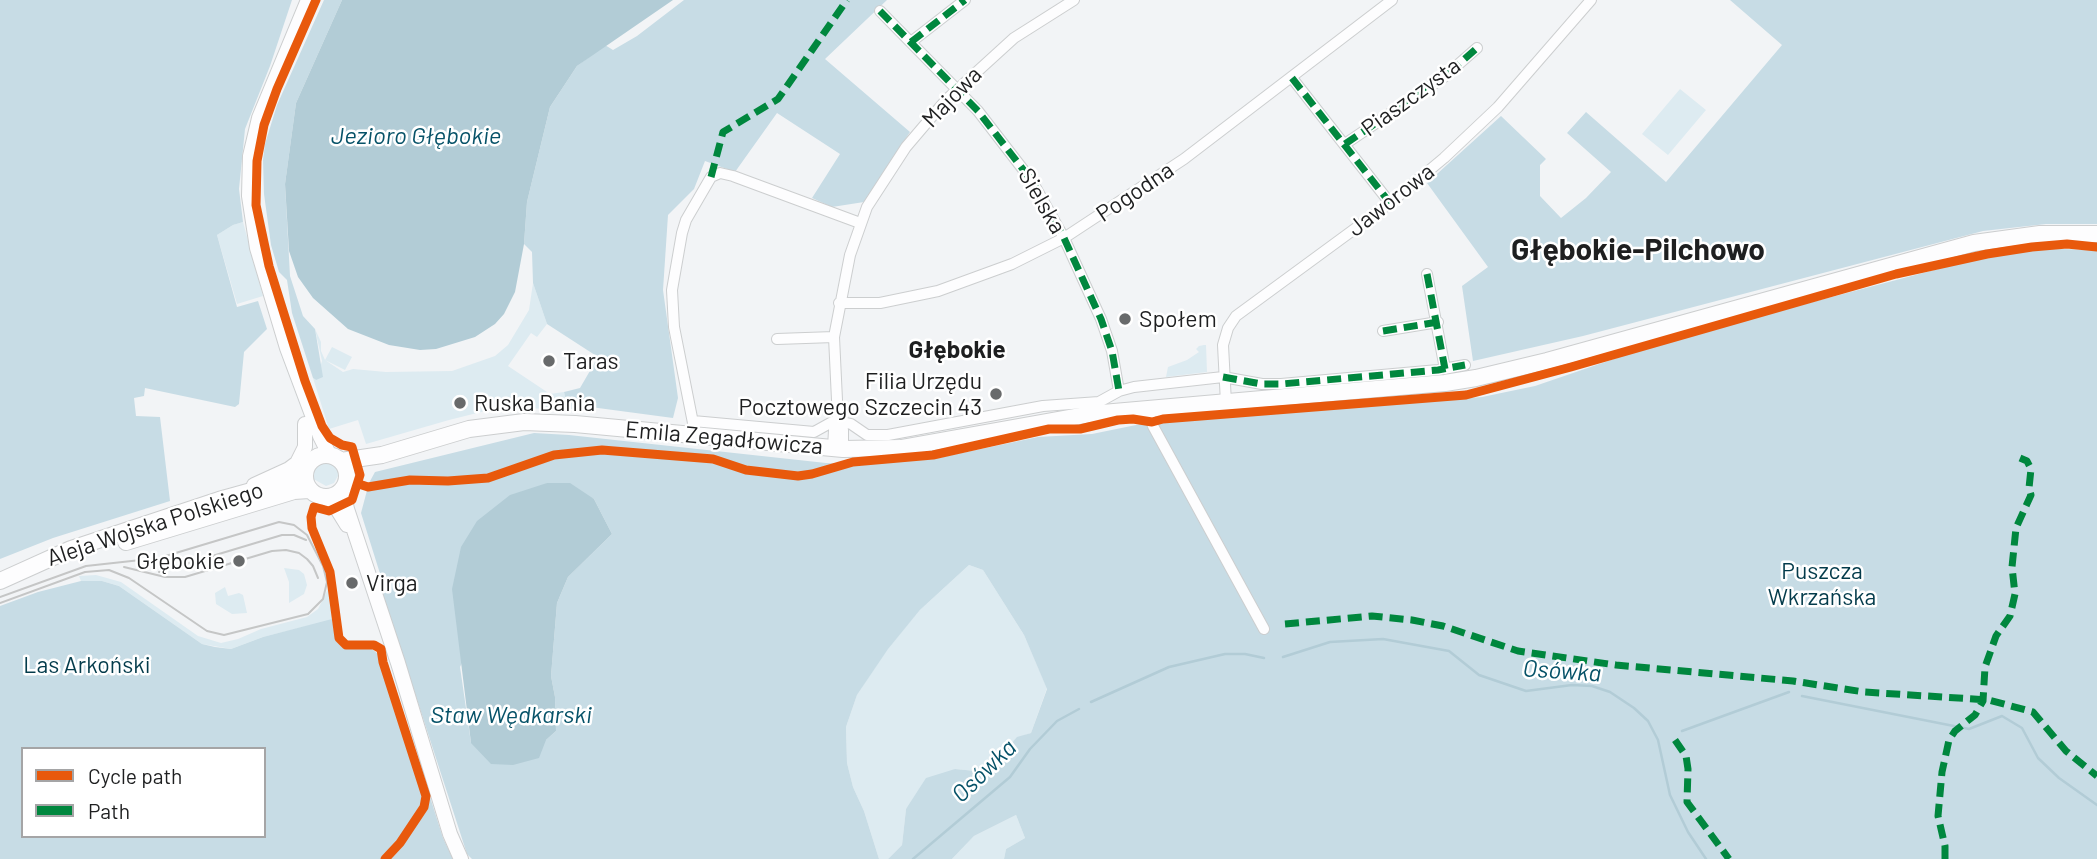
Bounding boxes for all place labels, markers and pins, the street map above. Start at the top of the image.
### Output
place label: Społem [1139,305,1217,333]
marker: Społem [1117,311,1133,327]
place label: Taras [563,347,619,375]
marker: Taras [541,353,557,369]
place label: Filia Urzędu Pocztowego Szczecin 43 [738,367,982,421]
marker: Filia Urzędu Pocztowego Szczecin 43 [988,386,1004,402]
place label: Ruska Bania [474,389,595,417]
marker: Ruska Bania [452,395,468,411]
place label: Głębokie [136,547,225,575]
marker: Głębokie [231,553,247,569]
place label: Virga [366,569,418,597]
marker: Virga [344,575,360,591]

